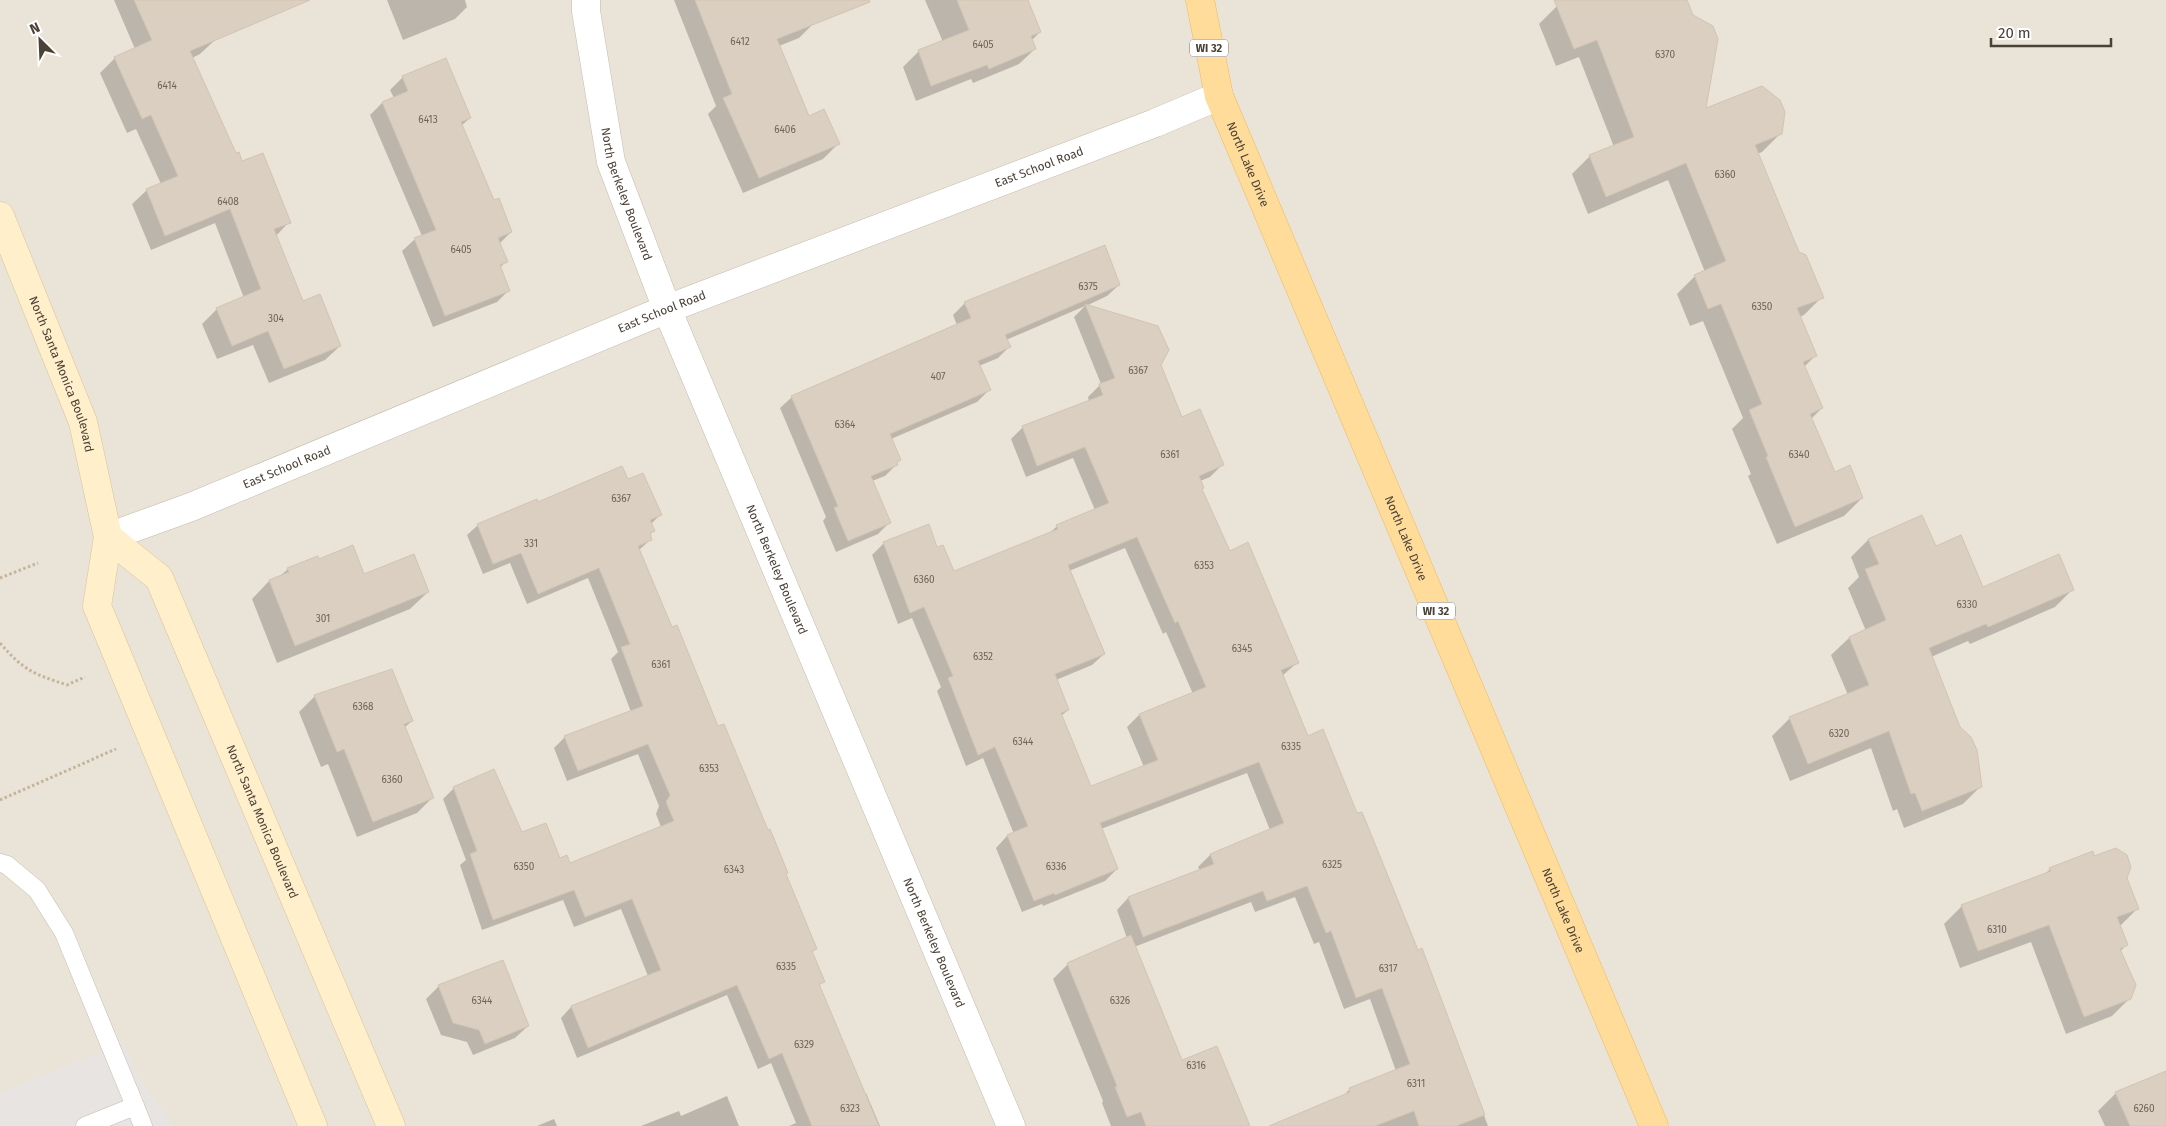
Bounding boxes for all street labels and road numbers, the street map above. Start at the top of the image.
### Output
road number: WI 32 [1190,40,1228,56]
street label: North Lake Drive [1224,120,1272,209]
street label: North Berkeley Boulevard [598,126,655,262]
street label: East School Road [993,144,1085,190]
street label: East School Road [616,288,708,336]
street label: North Santa Monica Boulevard [26,294,96,454]
street label: East School Road [241,443,333,492]
street label: North Lake Drive [1382,494,1430,583]
street label: North Berkeley Boulevard [743,502,810,637]
road number: WI 32 [1417,602,1455,620]
street label: North Santa Monica Boulevard [223,743,301,901]
street label: North Lake Drive [1539,866,1587,955]
street label: North Berkeley Boulevard [900,876,967,1010]

